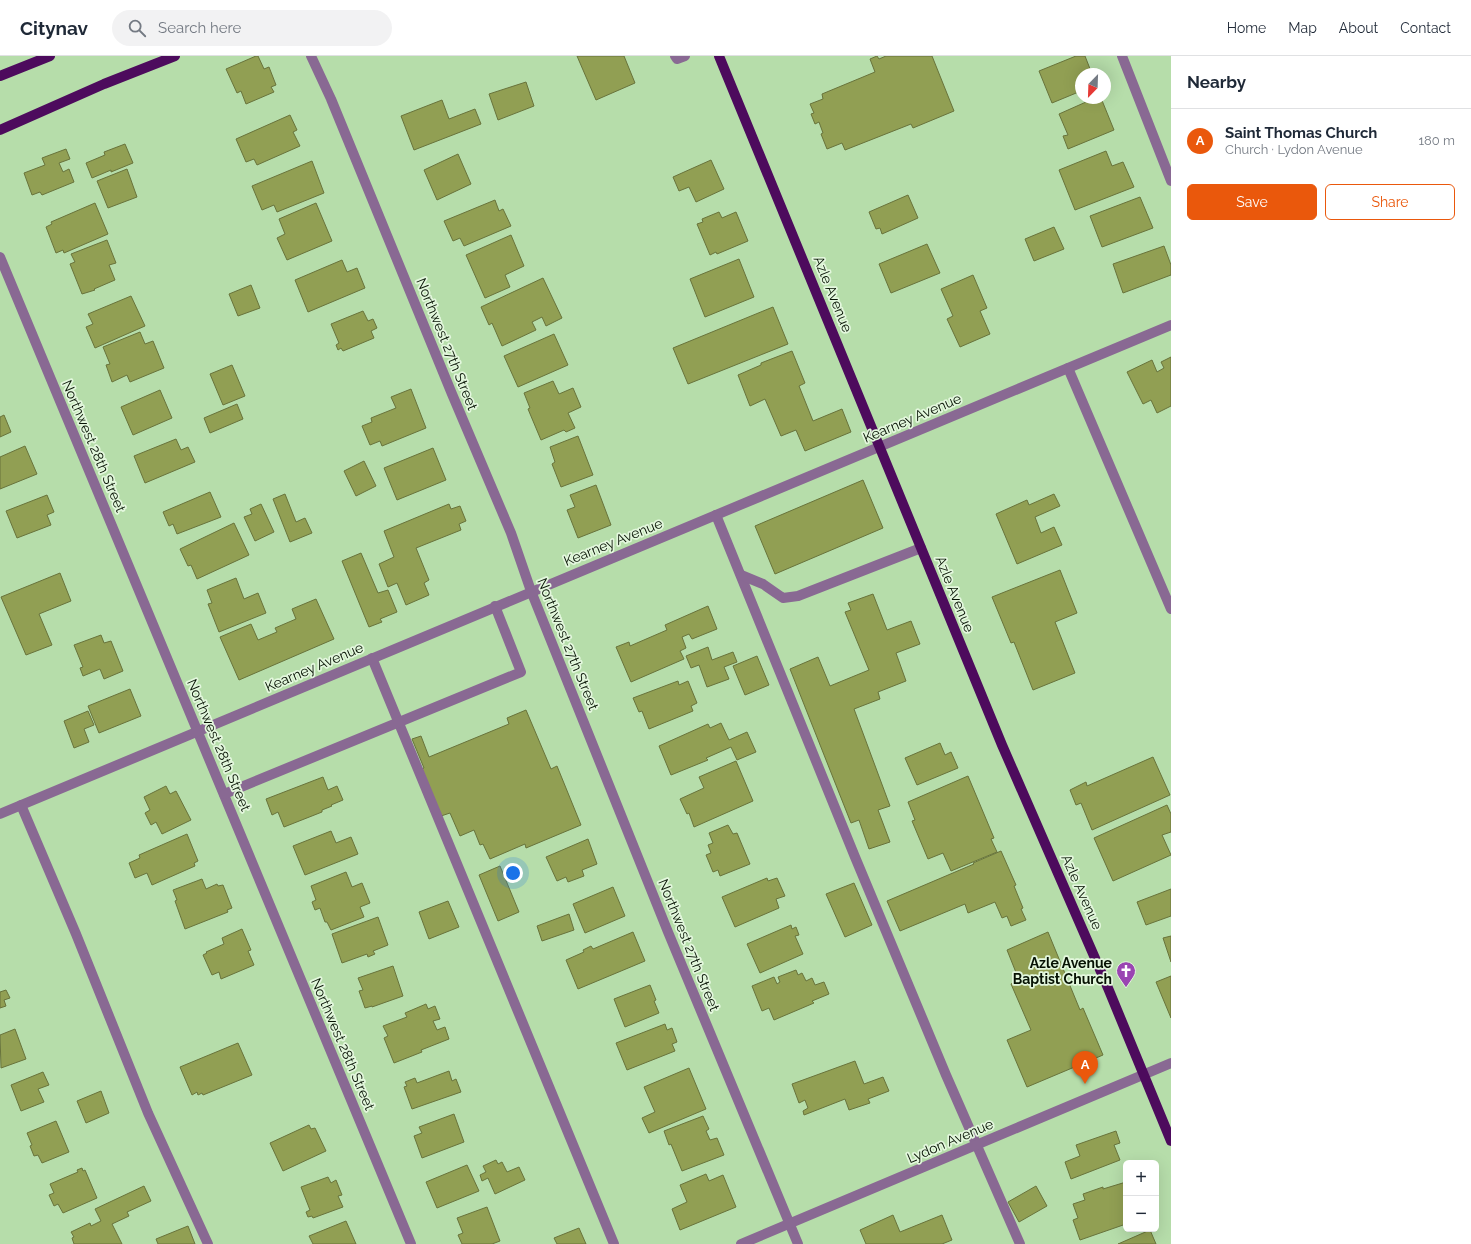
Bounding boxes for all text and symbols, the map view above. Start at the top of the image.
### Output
search box [112,10,392,46]
text: Citynav [20,17,88,39]
icon: search [126,17,148,39]
text: Search here [158,19,241,37]
text: Home [1227,20,1266,36]
text: Map [1288,20,1317,36]
text: About [1339,20,1378,36]
text: Contact [1400,20,1451,36]
north arrow [1075,68,1111,104]
text: Nearby [1187,72,1246,92]
text: Saint Thomas Church [1225,124,1377,142]
text: A [1196,133,1204,148]
text: 180 m [1419,133,1455,148]
text: Church · Lydon Avenue [1225,142,1363,157]
button: Save [1187,184,1317,220]
button: Share [1325,184,1455,220]
street label: Azle Avenue [810,254,856,334]
street label: Northwest 27th Street [413,276,481,413]
street label: Northwest 28th Street [59,378,129,515]
street label: Kearney Avenue [861,390,963,446]
street label: Kearney Avenue [561,515,665,569]
street label: Azle Avenue [932,554,978,634]
street label: Northwest 27th Street [534,576,602,713]
street label: Kearney Avenue [263,639,365,695]
street label: Northwest 28th Street [184,677,254,814]
street label: Azle Avenue [1058,852,1106,932]
your location [503,863,523,883]
street label: Northwest 27th Street [655,877,723,1014]
place label: Azle Avenue Baptist Church [1013,955,1113,987]
church icon: Azle Avenue Baptist Church [1115,960,1137,988]
street label: Northwest 28th Street [308,976,378,1113]
pin: A [1072,1051,1098,1084]
street label: Lydon Avenue [905,1116,995,1166]
map controls [1123,1160,1159,1232]
button: + [1123,1160,1159,1196]
button: − [1123,1196,1159,1232]

